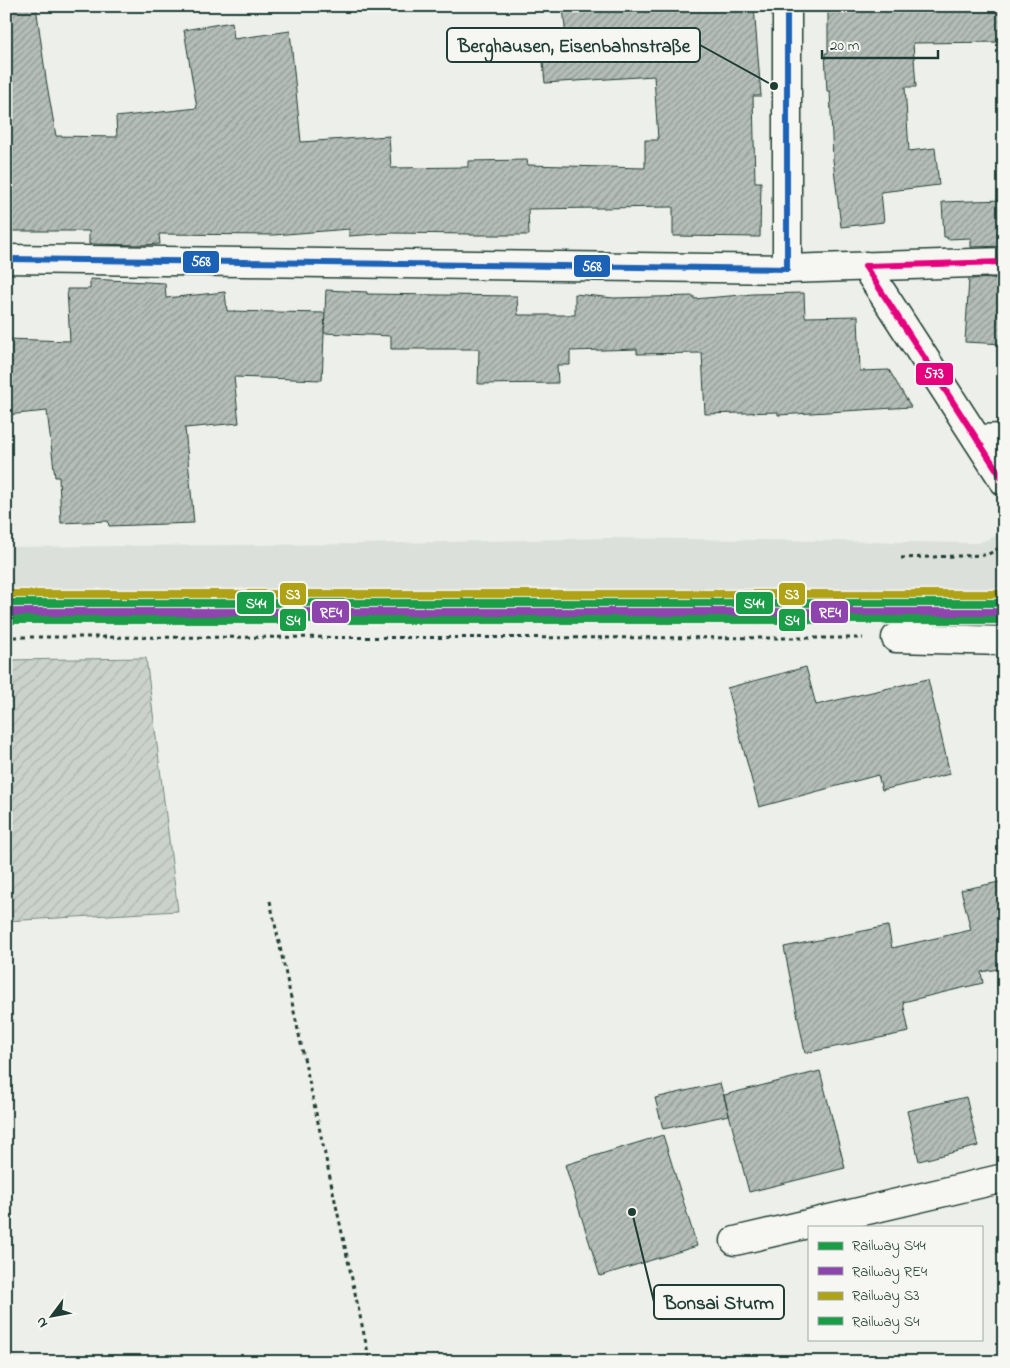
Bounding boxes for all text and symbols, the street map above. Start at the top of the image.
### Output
callout: Berghausen, Eisenbahnstraße [447,28,700,62]
scale bar [822,28,939,60]
text: Berghausen, Eisenbahnstraße [457,34,691,63]
text: 20 m [830,35,860,57]
line badge: 568 [182,250,220,274]
text: 568 [191,252,211,273]
line badge: 568 [573,254,611,278]
text: 568 [582,257,602,278]
line badge: 573 [915,362,954,386]
text: 573 [924,364,944,385]
line badge: S3 [279,582,307,606]
line badge: S3 [778,582,806,606]
text: S3 [286,585,301,606]
text: S3 [785,585,800,606]
line badge: S44 [236,591,275,615]
line badge: S44 [735,591,774,615]
text: S44 [246,594,266,615]
text: S44 [744,594,764,615]
line badge: RE4 [311,600,350,624]
line badge: RE4 [810,600,849,624]
text: RE4 [319,603,342,624]
text: RE4 [818,603,841,624]
line badge: S4 [279,608,307,632]
line badge: S4 [778,608,806,632]
text: S4 [286,611,301,632]
text: S4 [785,611,800,632]
legend [808,1226,982,1340]
text: Railway S44 [852,1235,926,1258]
text: Railway RE4 [852,1261,927,1284]
callout: Bonsai Sturm [654,1285,784,1319]
text: Railway S3 [852,1285,919,1308]
north arrow [28,1290,78,1340]
text: Bonsai Sturm [663,1291,774,1318]
text: Railway S4 [852,1311,919,1334]
text: N [31,1313,54,1332]

